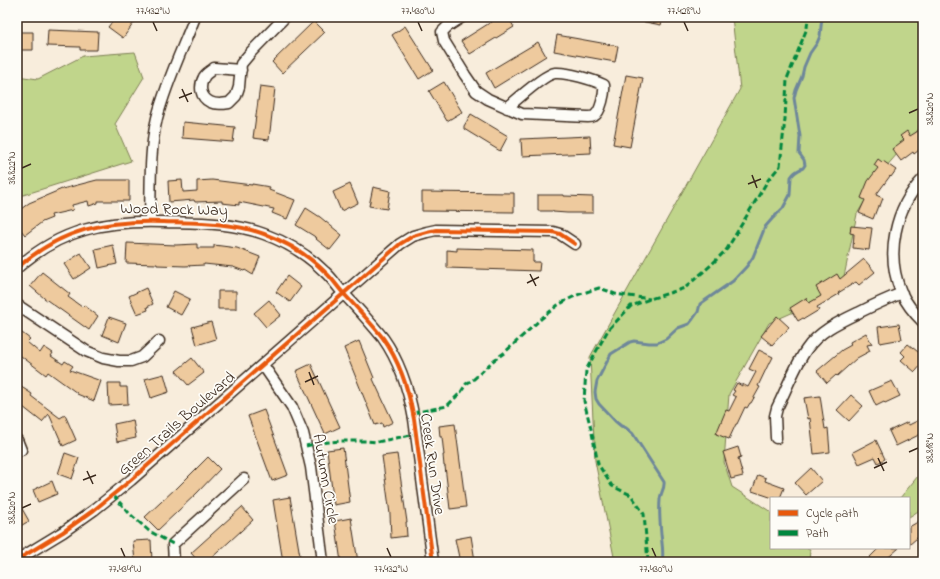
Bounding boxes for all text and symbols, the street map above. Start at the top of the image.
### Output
text: 77.432°W [136,4,170,19]
text: 77.430°W [401,4,435,19]
text: 77.428°W [667,4,701,19]
text: 38.820°N [923,93,938,125]
text: 38.822°N [5,151,20,185]
street label: Wood Rock Way [120,197,228,223]
street label: Green Trails Boulevard [113,366,241,482]
street label: Creek Run Drive [413,412,451,517]
street label: Autumn Circle [305,432,345,527]
text: 38.818°N [923,433,938,463]
text: 38.820°N [5,492,20,524]
legend [770,497,910,549]
text: Cycle path [806,505,858,524]
text: Path [806,525,829,543]
text: 77.434°W [108,562,142,577]
text: 77.432°W [374,562,408,577]
text: 77.430°W [639,562,673,577]

